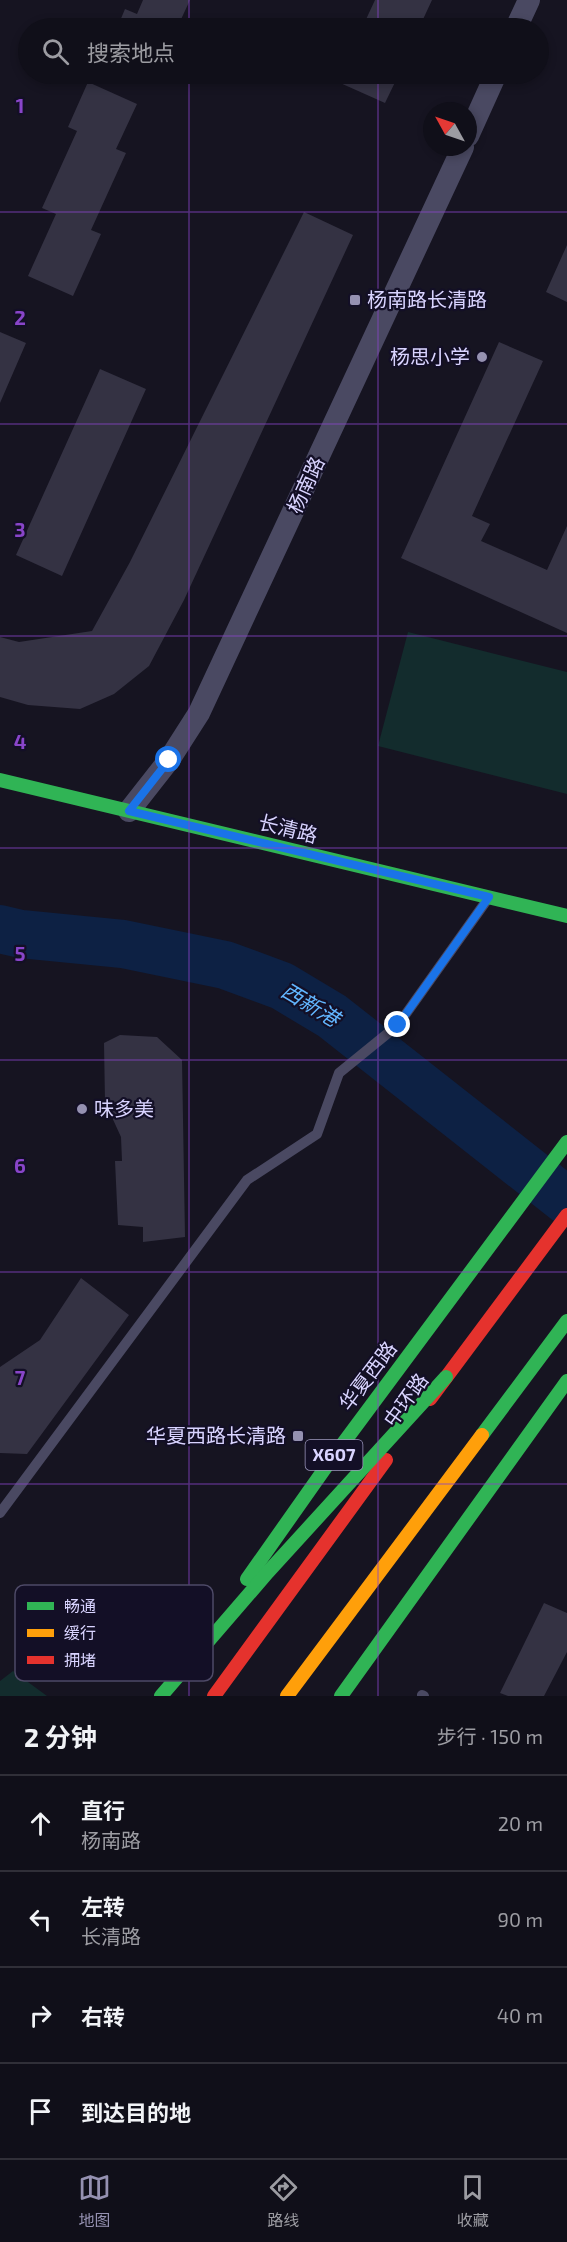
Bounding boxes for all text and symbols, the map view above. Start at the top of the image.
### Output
search box [18,18,549,84]
icon: search [39,35,72,68]
text: 搜索地点 [87,39,175,65]
text: 1 [16,93,24,117]
north arrow [423,102,477,156]
place label: 杨南路长清路 [367,287,487,311]
marker: 杨南路长清路 [348,293,362,307]
text: 2 [14,305,26,329]
place label: 杨思小学 [390,344,470,368]
marker: 杨思小学 [475,350,489,364]
street label: 杨南路 [282,452,329,517]
text: 3 [14,517,26,541]
text: 4 [14,729,27,753]
route start [155,746,181,772]
street label: 长清路 [256,809,320,847]
text: 5 [14,941,26,965]
water label: 西新港 [277,977,347,1032]
route end [384,1011,410,1037]
place label: 味多美 [94,1096,154,1120]
marker: 味多美 [75,1102,89,1116]
text: 6 [14,1153,26,1177]
street label: 华夏西路 [334,1336,401,1415]
text: 7 [15,1365,26,1389]
street label: 中环路 [378,1368,433,1431]
place label: 华夏西路长清路 [146,1423,286,1447]
marker: 华夏西路长清路 [291,1429,305,1443]
road number: X607 [306,1440,362,1470]
legend [15,1585,213,1681]
text: 畅通 [64,1596,96,1615]
text: 缓行 [64,1623,96,1642]
text: 拥堵 [64,1650,96,1669]
text: 2 分钟 [24,1721,97,1752]
text: 步行 · 150 m [437,1724,543,1748]
text: 直行 [81,1797,125,1823]
icon: ahead [24,1807,57,1840]
text: 20 m [498,1811,543,1835]
text: 杨南路 [81,1828,141,1852]
text: 左转 [81,1893,125,1919]
icon: left [24,1903,57,1936]
text: 90 m [498,1907,543,1931]
text: 长清路 [81,1924,141,1948]
icon: right [24,1999,57,2032]
text: 右转 [81,2003,125,2029]
text: 40 m [497,2003,543,2027]
icon: arrive [24,2095,57,2128]
text: 到达目的地 [81,2099,191,2125]
tab: 地图 [78,2171,111,2231]
tab: 路线 [267,2171,300,2231]
tab: 收藏 [456,2171,489,2231]

